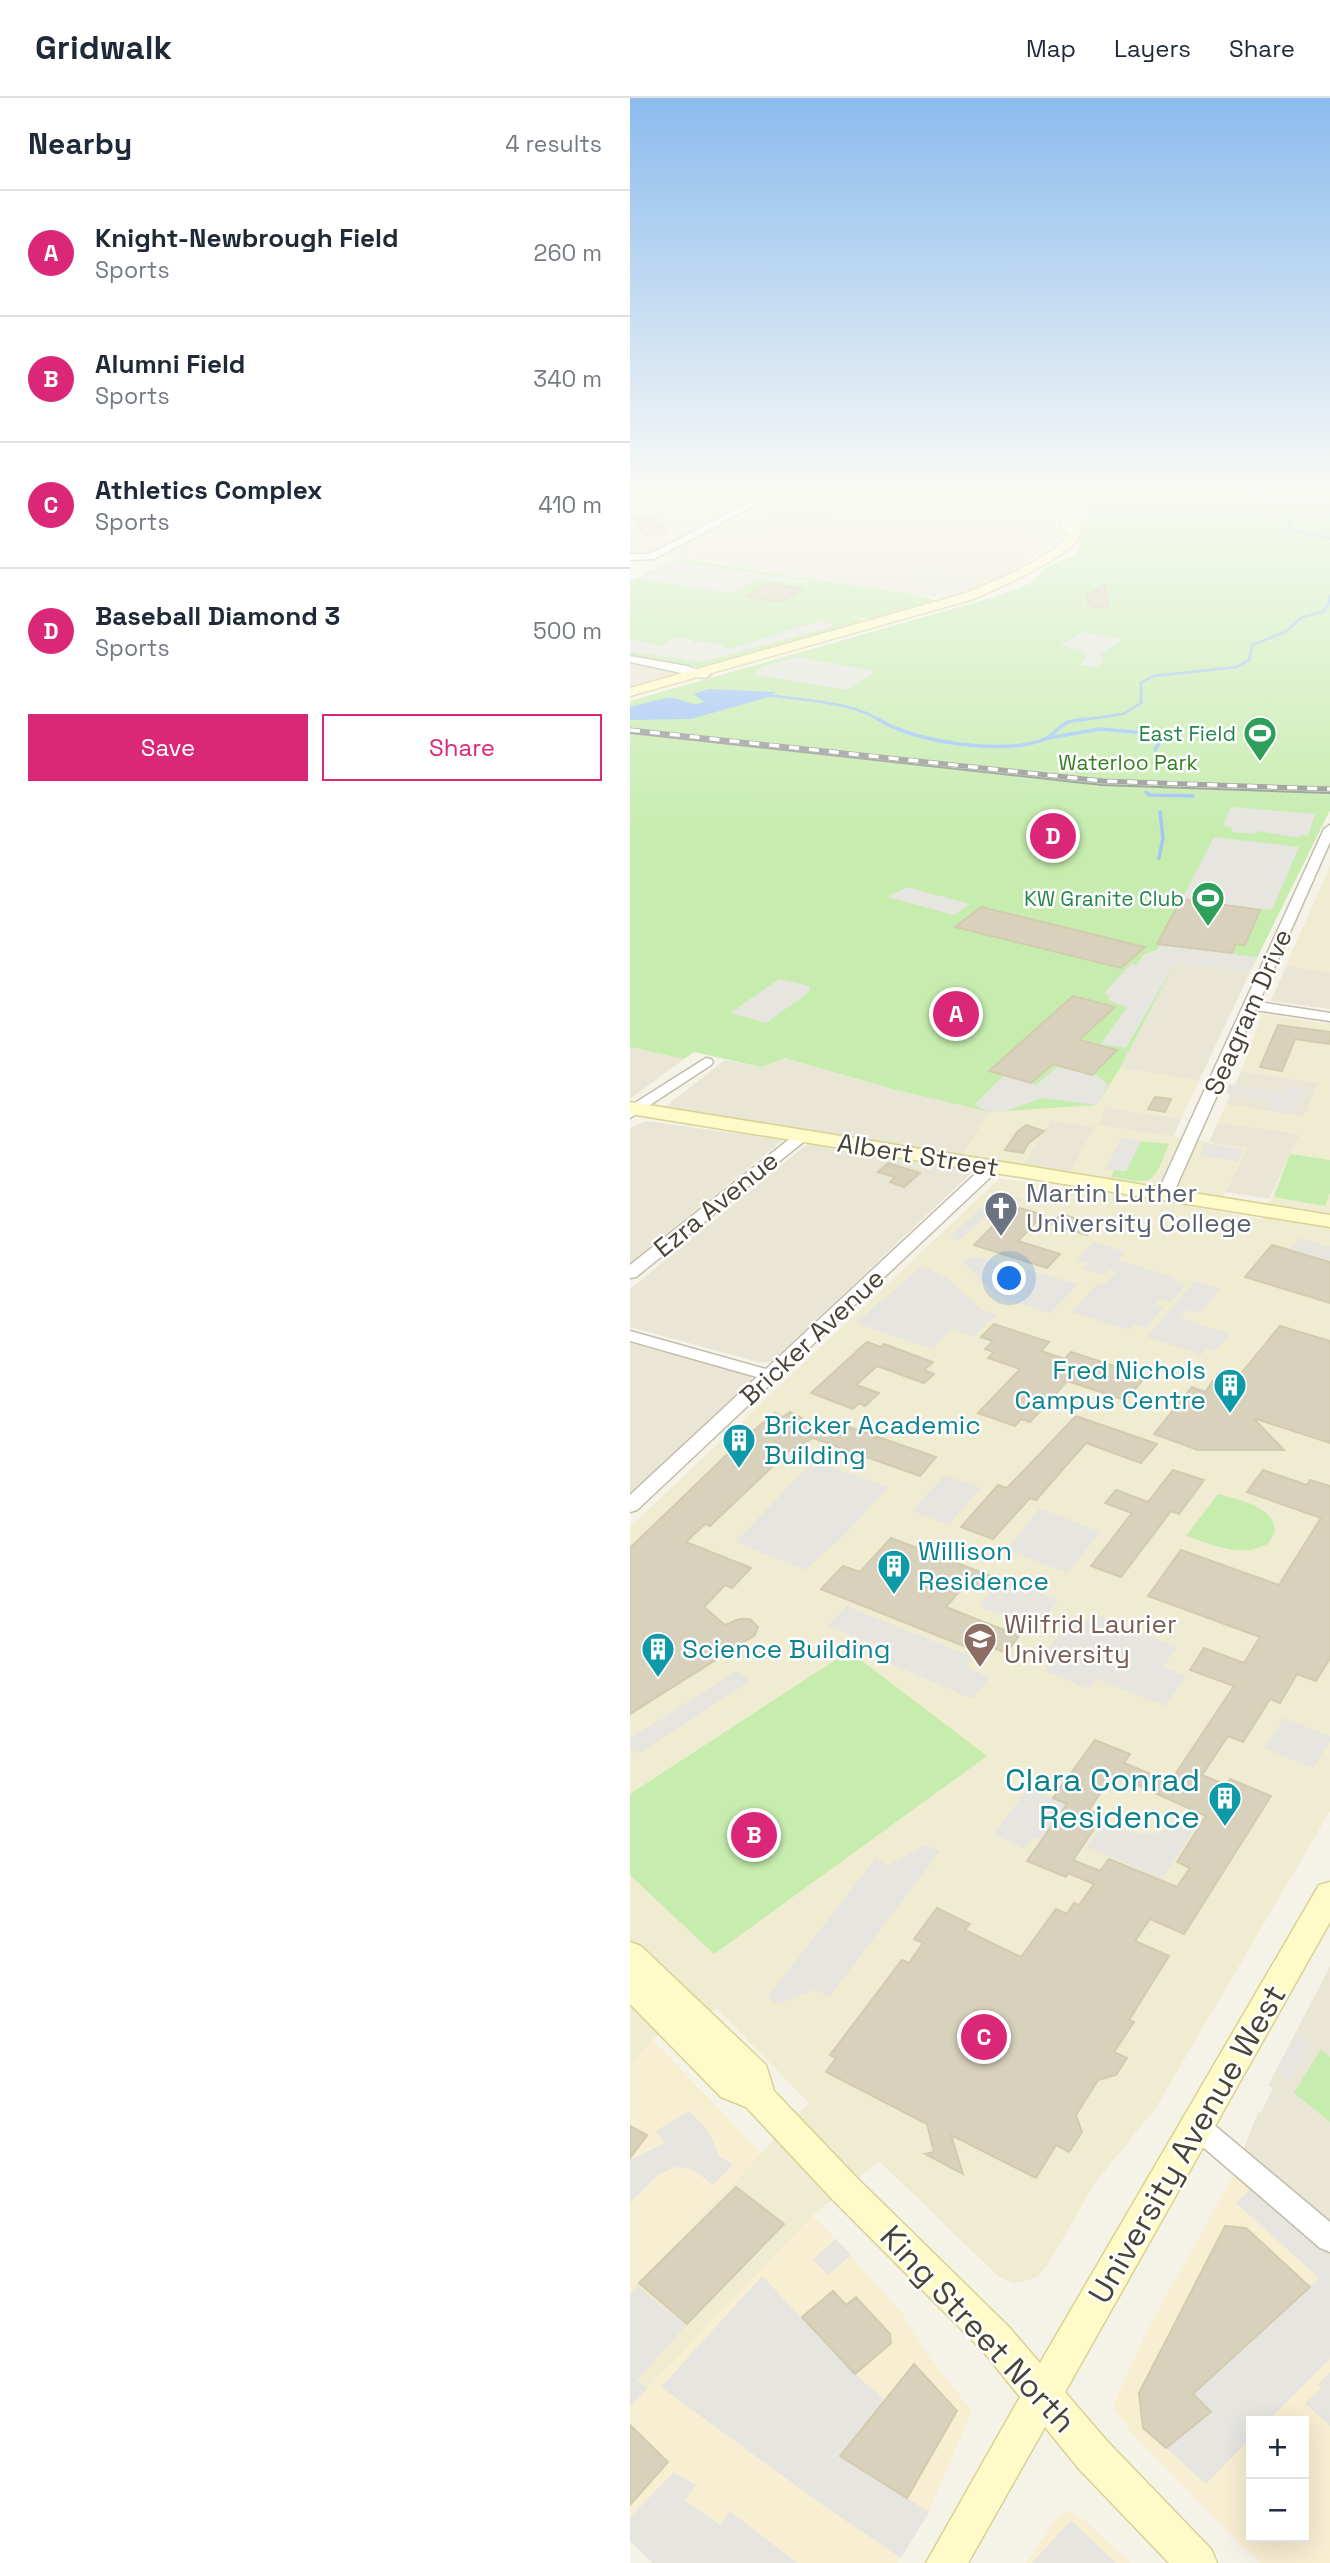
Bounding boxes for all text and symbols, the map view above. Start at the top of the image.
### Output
text: Gridwalk [35,27,172,69]
text: Map [1026,33,1076,64]
text: Layers [1114,33,1191,64]
text: Share [1229,33,1295,64]
text: Nearby [28,124,132,163]
text: 4 results [505,129,602,159]
text: Knight-Newbrough Field [95,221,399,255]
text: A [44,238,58,268]
text: 260 m [534,238,602,268]
text: Sports [95,255,170,285]
text: Alumni Field [95,347,245,381]
text: B [43,364,59,394]
text: 340 m [533,364,602,394]
text: Sports [95,381,170,411]
text: Athletics Complex [95,473,322,507]
text: C [44,490,58,520]
text: 410 m [538,490,602,520]
text: Sports [95,507,170,537]
text: Baseball Diamond 3 [95,599,340,633]
text: D [43,616,59,646]
text: 500 m [533,616,602,646]
text: Sports [95,633,170,663]
button: Save [28,714,308,781]
button: Share [322,714,602,781]
sports icon: East Field [1241,714,1279,763]
place label: East Field [1139,720,1236,747]
park label: Waterloo Park [1058,749,1198,776]
pin: D [1030,810,1076,862]
sports icon: KW Granite Club [1189,879,1227,928]
place label: KW Granite Club [1024,885,1184,912]
street label: Seagram Drive [1196,924,1300,1100]
pin: A [933,988,979,1040]
street label: Albert Street [835,1125,1001,1185]
street label: Ezra Avenue [647,1143,785,1265]
place label: Martin Luther University College [1026,1176,1252,1240]
church icon: Martin Luther University College [982,1189,1020,1238]
street label: Bricker Avenue [733,1261,891,1413]
your location [992,1261,1026,1295]
place label: Fred Nichols Campus Centre [1015,1353,1206,1417]
building icon: Fred Nichols Campus Centre [1211,1366,1249,1415]
place label: Bricker Academic Building [764,1408,981,1472]
building icon: Bricker Academic Building [720,1421,758,1470]
place label: Willison Residence [918,1534,1049,1598]
building icon: Willison Residence [875,1547,913,1596]
place label: Wilfrid Laurier University [1004,1607,1177,1671]
school or university icon: Wilfrid Laurier University [961,1620,999,1669]
building icon: Science Building [639,1630,677,1679]
place label: Science Building [682,1632,890,1666]
place label: Clara Conrad Residence [1005,1760,1200,1837]
building icon: Clara Conrad Residence [1206,1779,1244,1828]
pin: B [731,1809,777,1861]
street label: University Avenue West [1079,1977,1295,2311]
pin: C [961,2011,1007,2063]
street label: King Street North [872,2217,1084,2441]
map controls [1246,2416,1309,2542]
button: + [1246,2416,1309,2479]
button: − [1246,2479,1309,2542]

